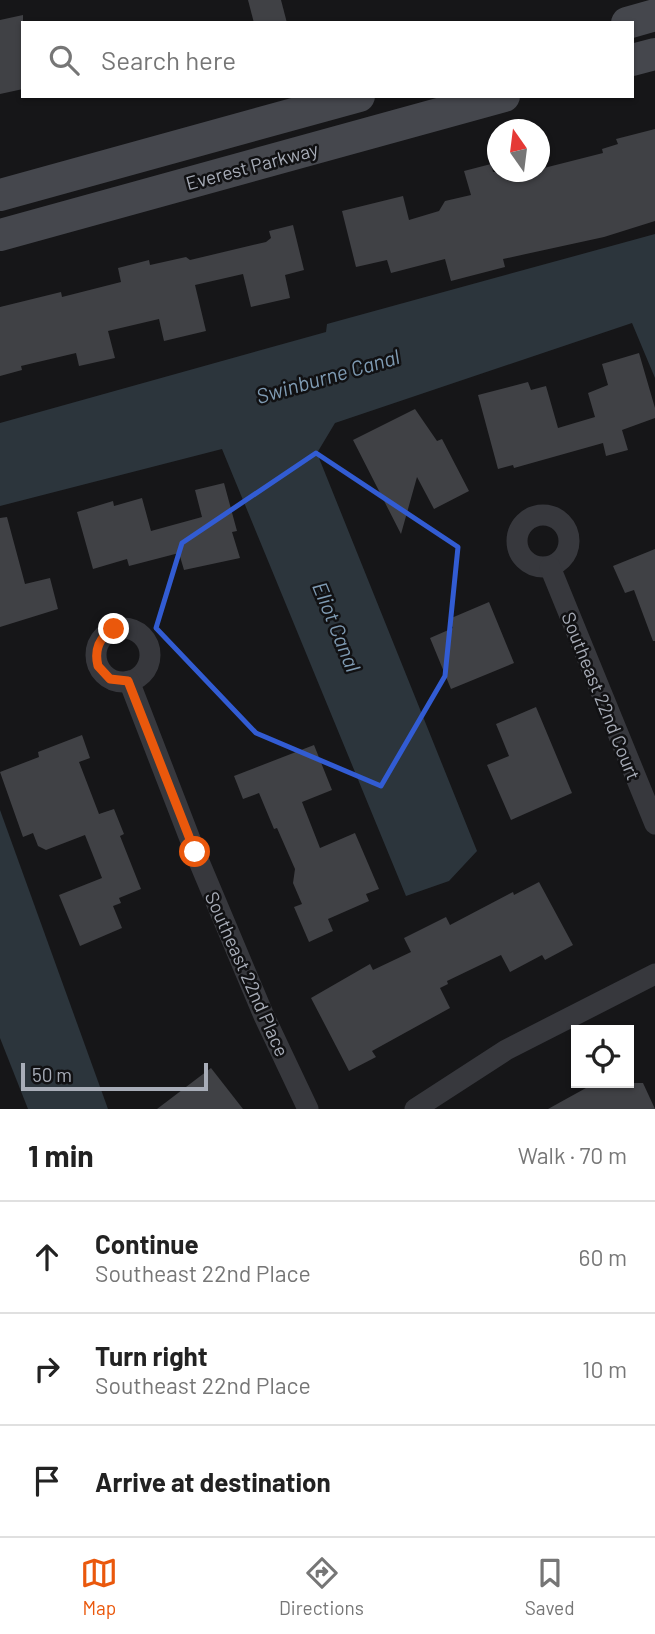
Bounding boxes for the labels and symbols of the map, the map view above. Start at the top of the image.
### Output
north arrow [487,119,550,182]
street label: Everest Parkway [183,137,321,194]
water label: Swinburne Canal [253,343,402,408]
water label: Eliot Canal [308,578,367,675]
street label: Southeast 22nd Court [557,609,646,783]
route end [98,613,129,644]
route start [179,836,210,867]
street label: Southeast 22nd Place [201,888,294,1060]
scale bar [21,1060,208,1092]

